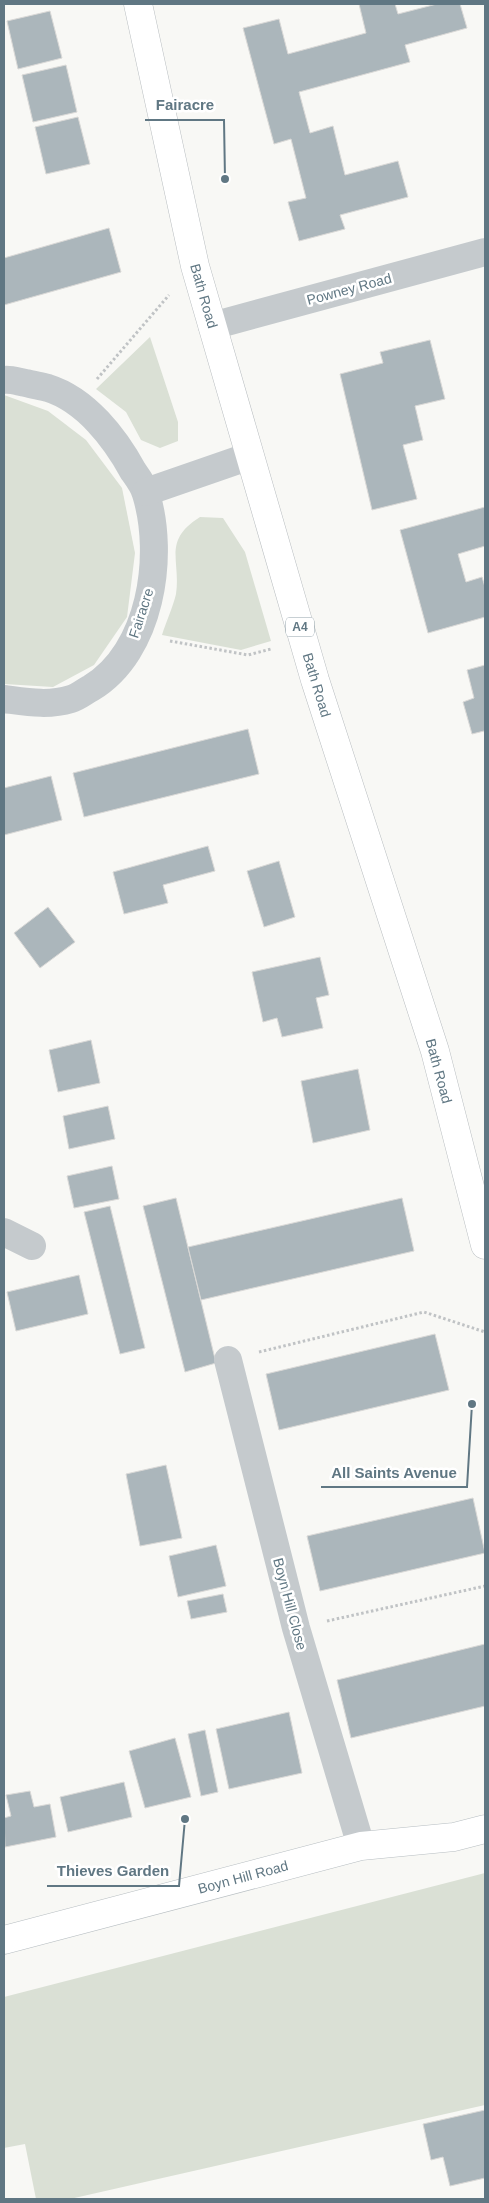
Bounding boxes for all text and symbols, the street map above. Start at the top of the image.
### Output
callout: Fairacre [145,90,224,120]
text: Fairacre [156,96,214,113]
street label: Bath Road [187,262,221,330]
street label: Powney Road [305,270,393,308]
street label: Fairacre [125,586,157,640]
road number: A4 [286,618,314,636]
street label: Bath Road [300,651,334,719]
street label: Bath Road [423,1037,455,1105]
callout: All Saints Avenue [321,1457,467,1487]
text: All Saints Avenue [331,1464,457,1481]
street label: Boyn Hill Close [270,1556,310,1652]
callout: Thieves Garden [47,1856,179,1886]
street label: Boyn Hill Road [196,1857,290,1897]
text: Thieves Garden [57,1862,169,1879]

